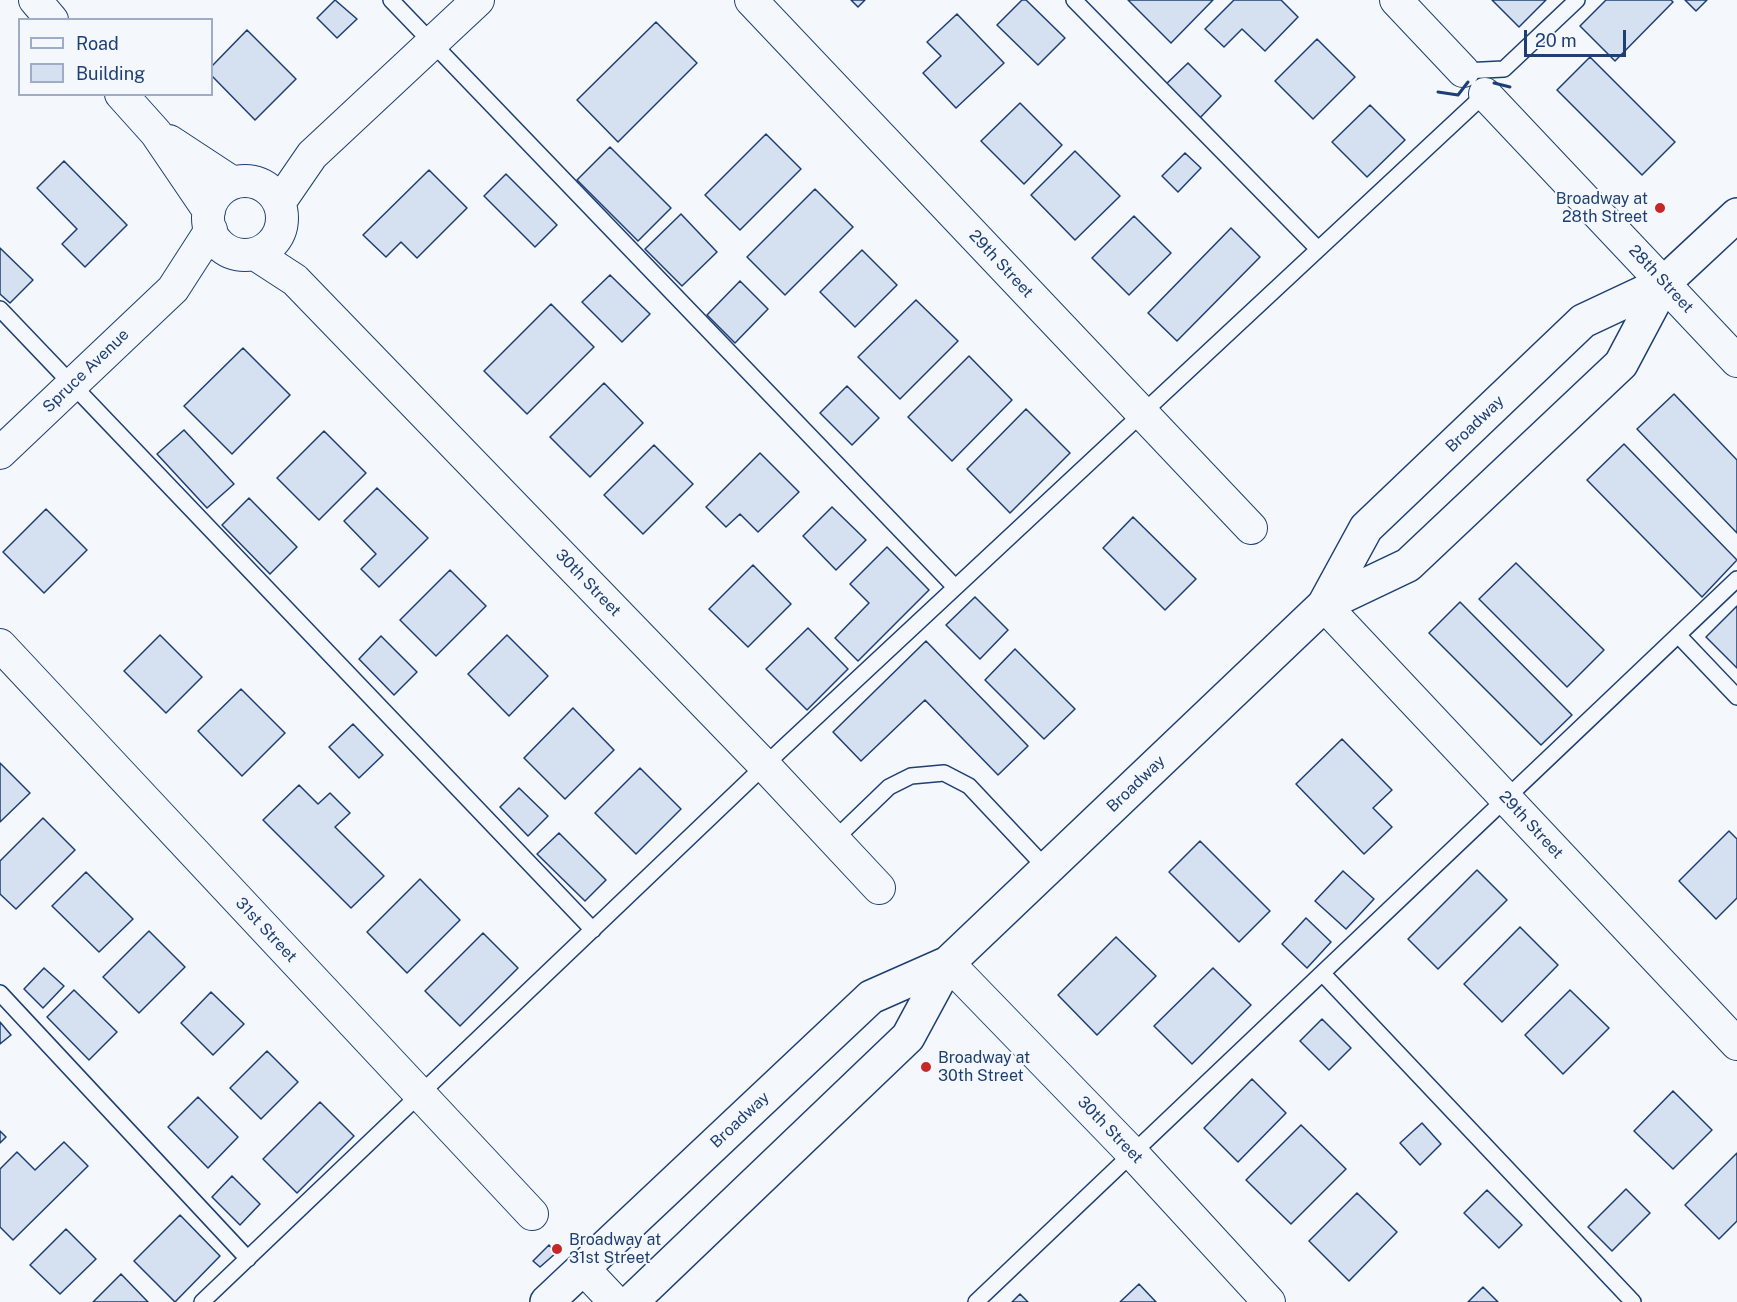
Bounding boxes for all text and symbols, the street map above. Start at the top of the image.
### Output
legend [18,18,213,96]
scale bar [1527,18,1629,56]
text: 20 m [1535,30,1577,51]
text: Road [76,33,119,54]
text: Building [76,63,145,84]
place label: Broadway at 28th Street [1556,189,1648,227]
marker: Broadway at 28th Street [1653,201,1667,215]
street label: 29th Street [965,226,1037,302]
street label: 28th Street [1625,241,1697,317]
street label: Spruce Avenue [39,325,133,417]
street label: Broadway [1442,392,1508,456]
street label: 30th Street [551,545,625,621]
street label: Broadway [1103,752,1169,816]
street label: 29th Street [1495,787,1567,863]
street label: 31st Street [231,894,301,966]
place label: Broadway at 30th Street [938,1048,1030,1086]
marker: Broadway at 30th Street [919,1060,933,1074]
street label: Broadway [707,1088,773,1152]
street label: 30th Street [1073,1092,1147,1168]
place label: Broadway at 31st Street [569,1230,661,1268]
marker: Broadway at 31st Street [550,1242,564,1256]

